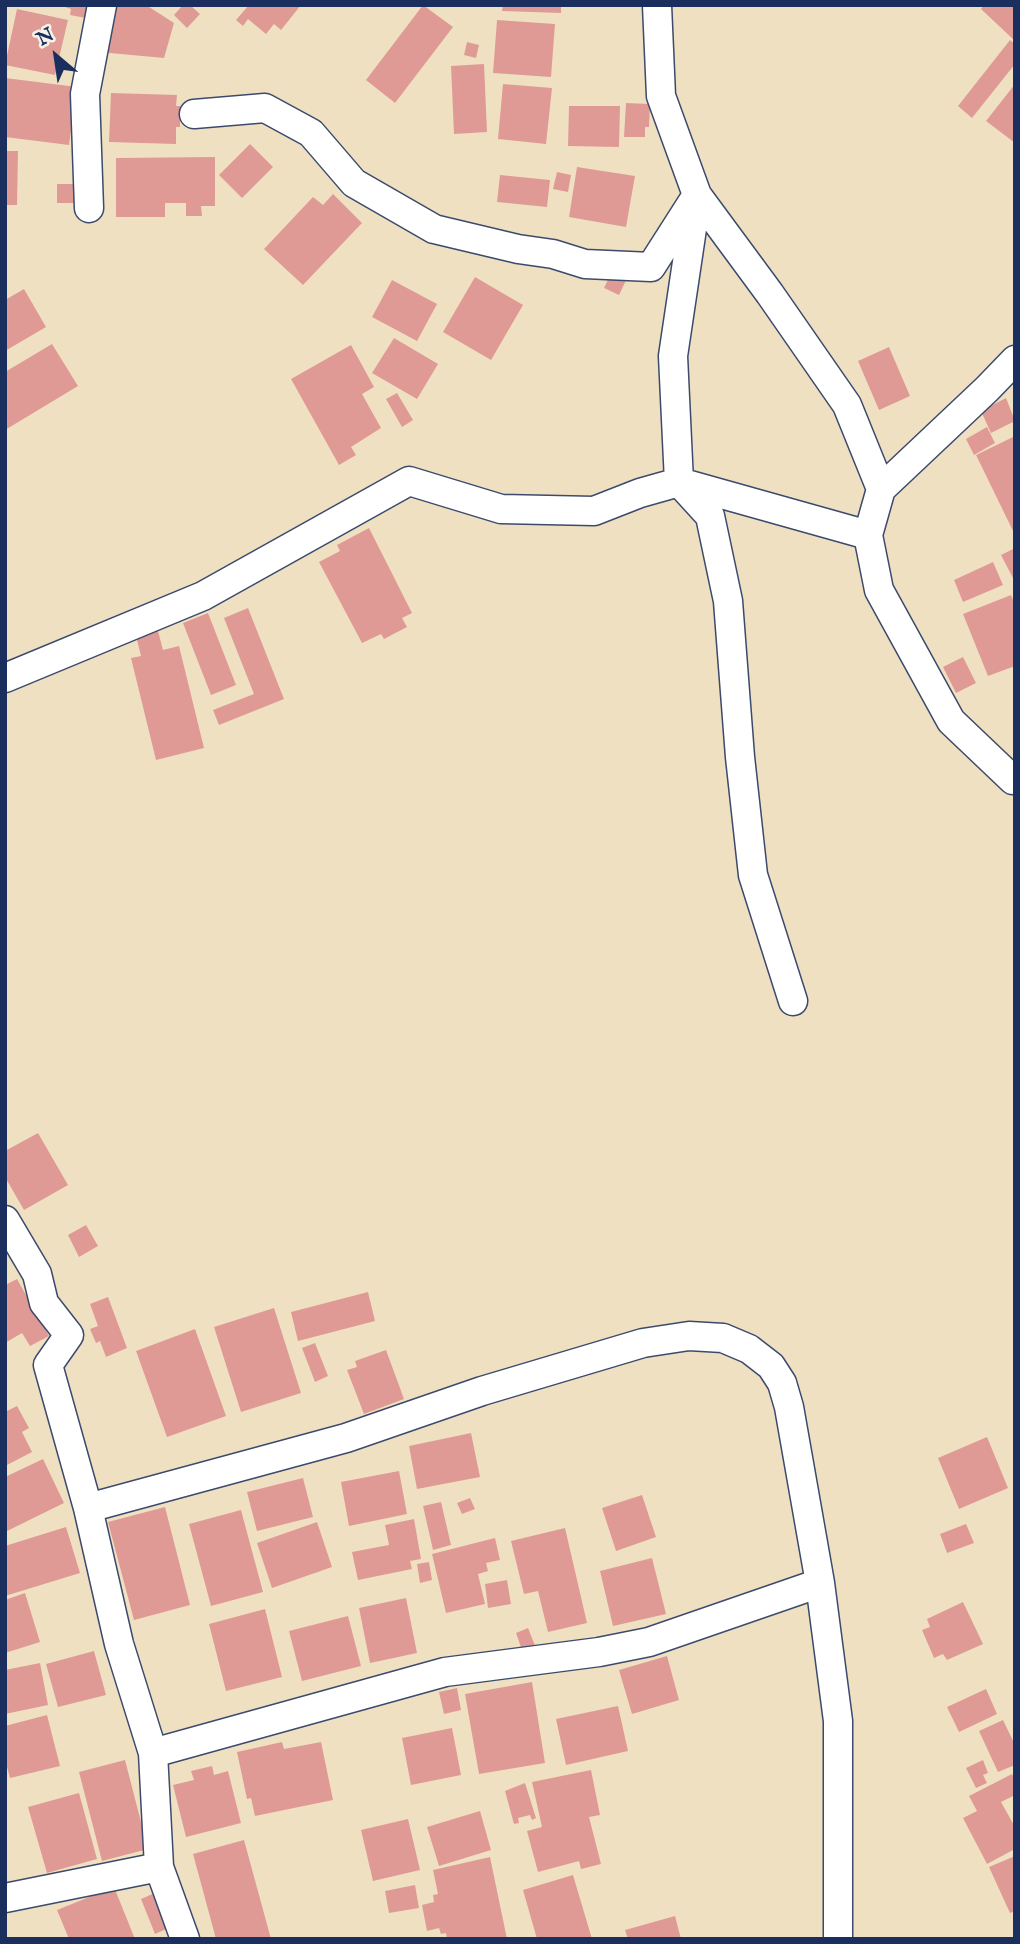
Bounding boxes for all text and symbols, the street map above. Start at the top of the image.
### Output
north arrow [21,21,91,91]
text: N [33,23,59,52]

